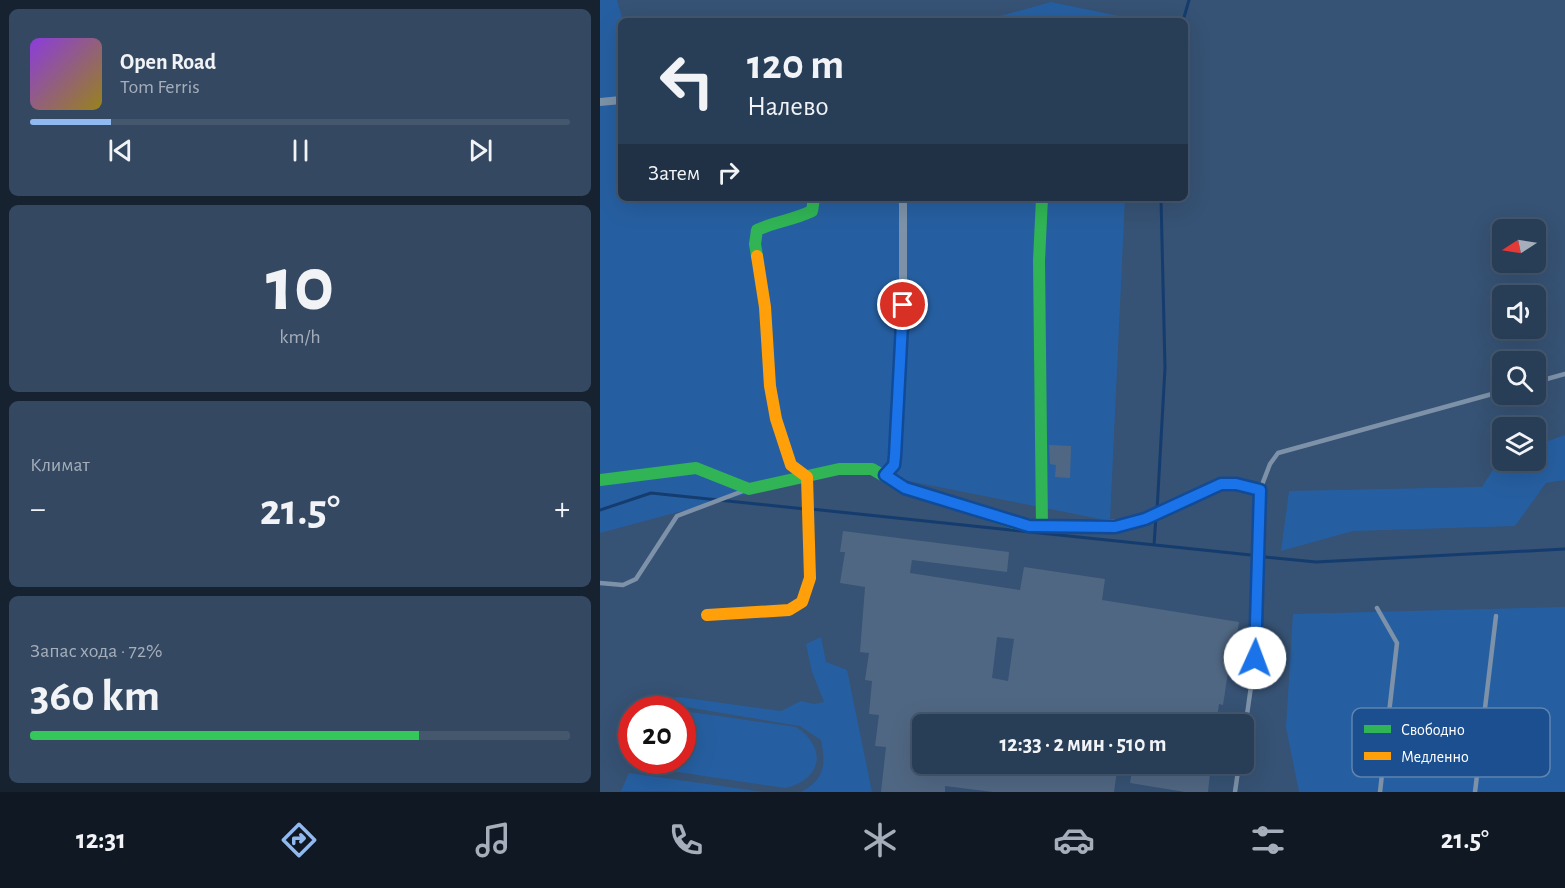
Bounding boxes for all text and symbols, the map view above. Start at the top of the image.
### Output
icon: left [648,42,726,120]
text: 120 m [747,44,844,86]
text: Open Road [120,51,216,73]
text: Tom Ferris [120,77,200,97]
text: Налево [747,93,829,120]
icon: previous [104,134,137,167]
icon: pause [284,134,317,167]
icon: next [464,134,497,167]
icon: right [712,156,745,189]
text: Затем [648,162,700,184]
north arrow [1492,219,1546,273]
map controls [1492,219,1546,471]
text: 10 [266,247,334,325]
pin [877,279,928,330]
button: sound [1492,285,1546,339]
icon: arrive [886,288,919,321]
text: km/h [279,327,321,347]
button: search [1492,351,1546,405]
button: layers [1492,417,1546,471]
text: Климат [30,455,90,475]
text: 21.5° [260,488,340,533]
text: − [30,493,46,526]
text: + [554,493,570,526]
position arrow [1223,626,1287,690]
text: Запас хода · 72% [30,641,162,661]
text: 360 km [30,674,160,719]
speed limit sign: 20 [618,696,696,774]
legend [1352,708,1550,777]
text: Свободно [1401,722,1465,738]
text: 12:33 · 2 мин · 510 m [999,733,1167,755]
text: Медленно [1401,749,1469,765]
icon: directions [278,819,320,861]
icon: music [472,819,514,861]
icon: phone [665,819,707,861]
icon: climate [859,819,901,861]
icon: car [1053,819,1095,861]
icon: filters [1247,819,1289,861]
text: 12:31 [76,826,126,853]
text: 21.5° [1441,826,1489,853]

